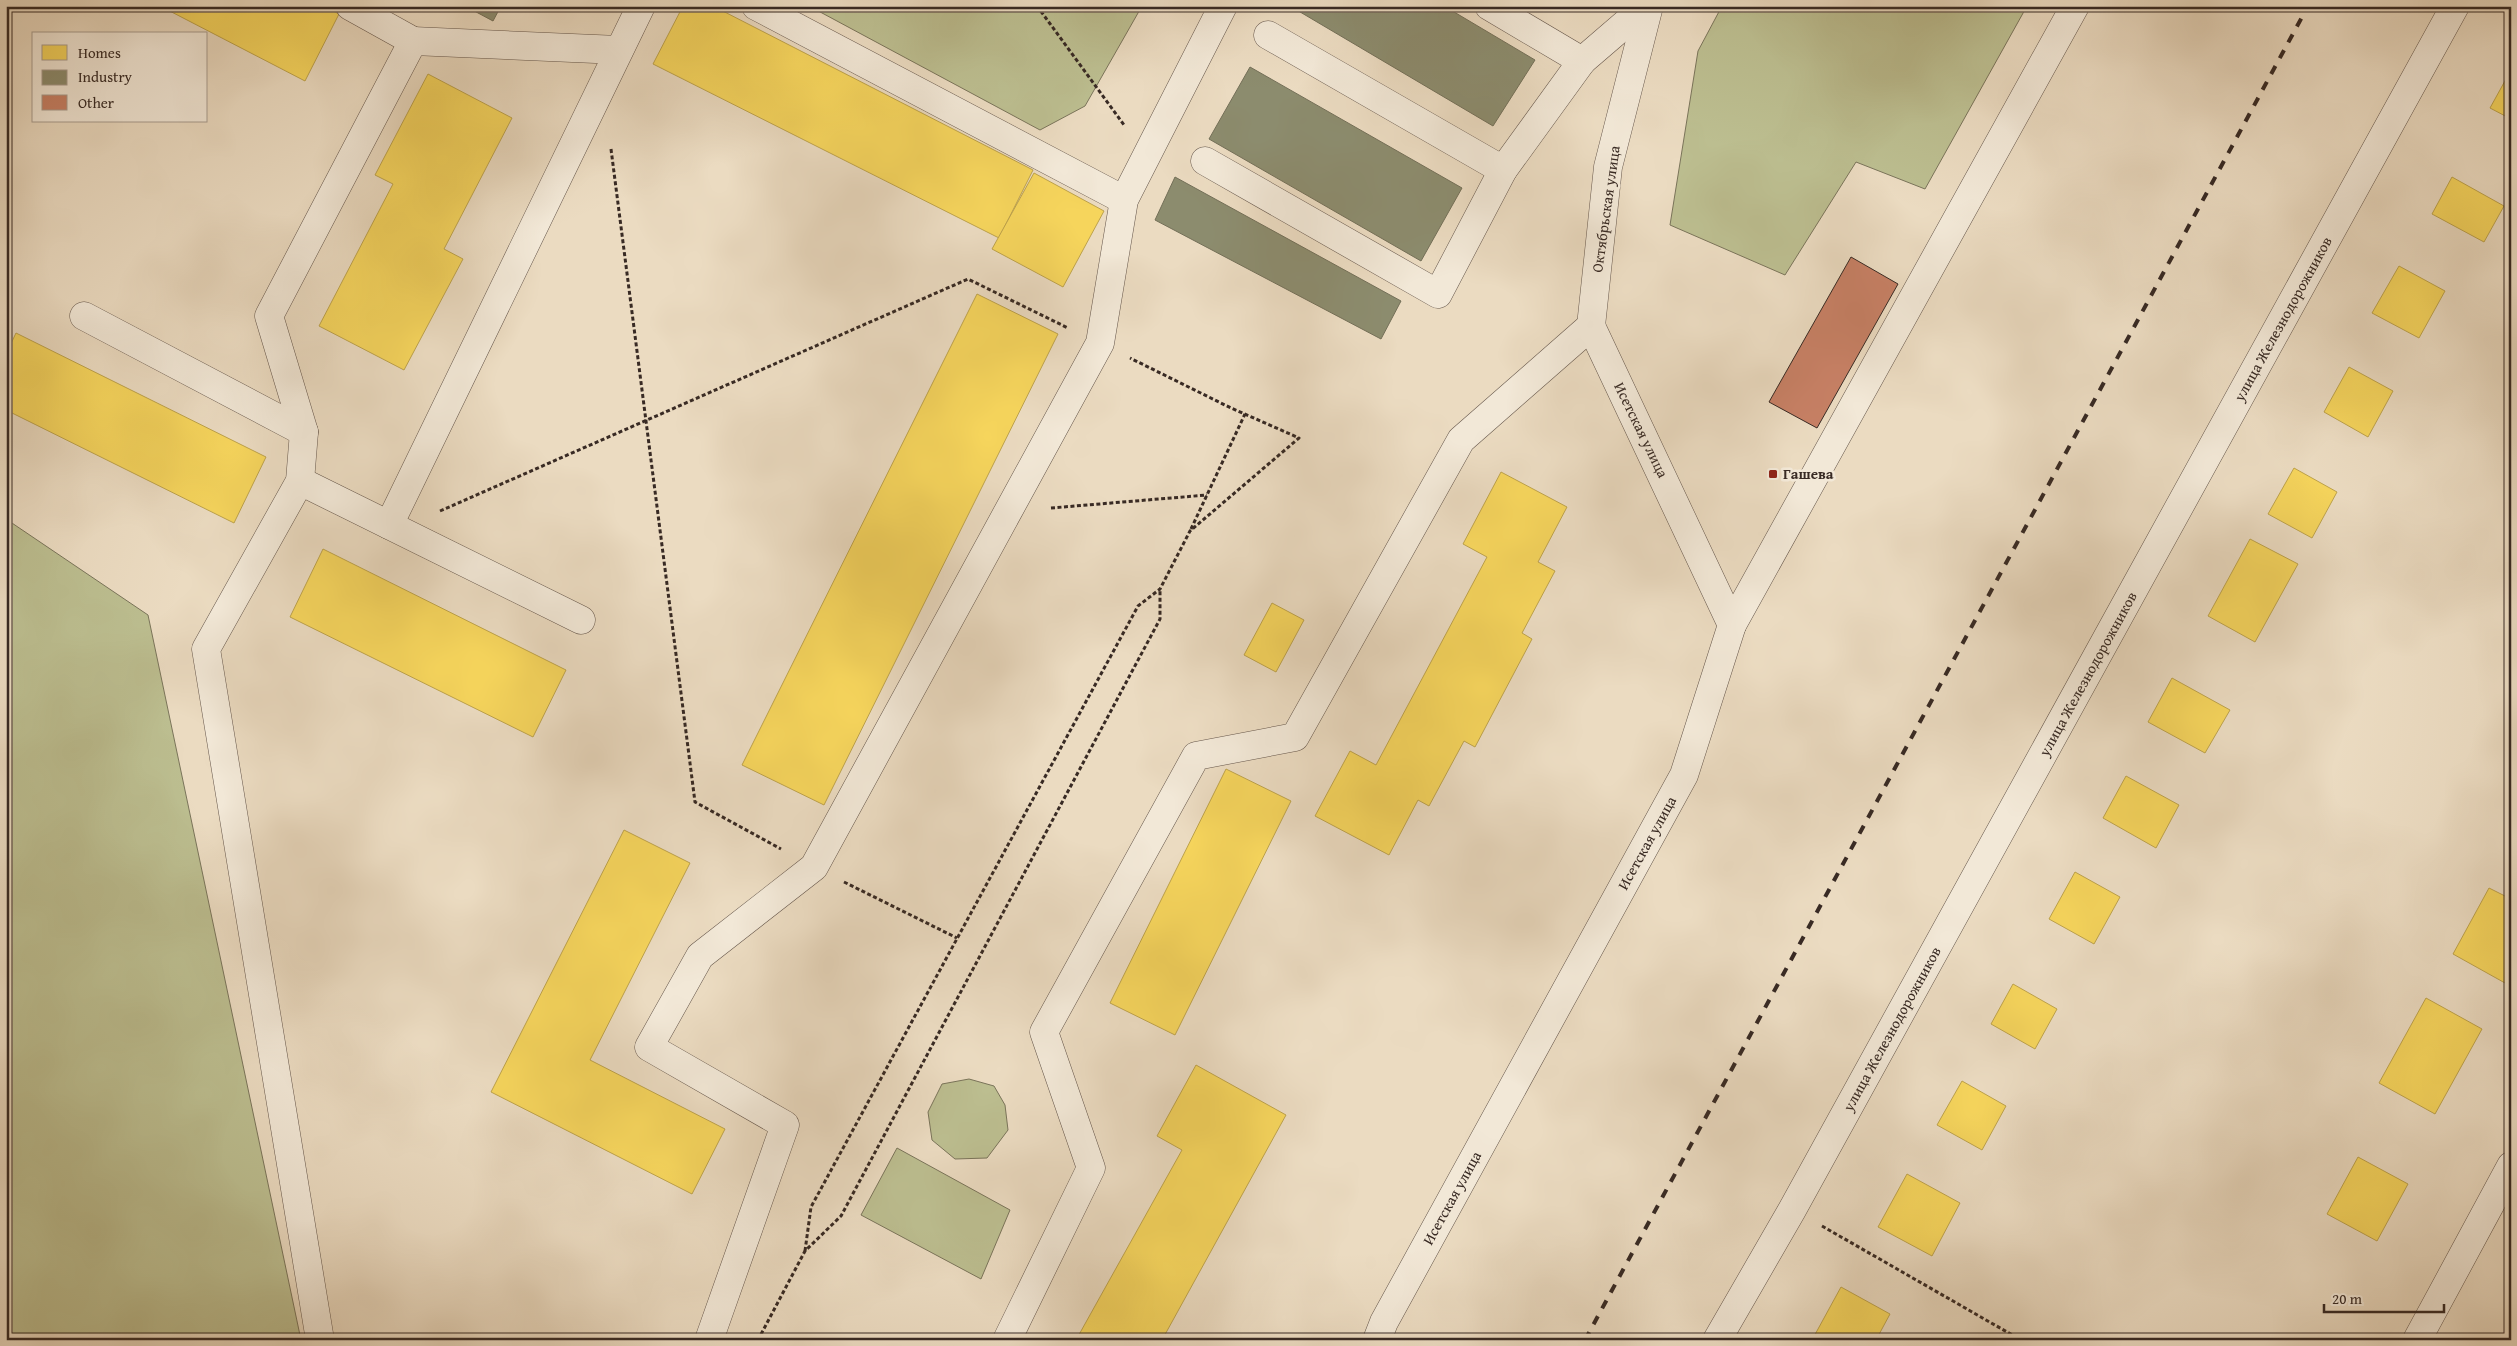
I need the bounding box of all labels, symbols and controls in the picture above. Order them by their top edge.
legend [32,32,208,122]
text: Homes [78,42,121,63]
text: Industry [78,66,133,87]
text: Other [78,92,114,113]
street label: Октябрьская улица [1586,143,1625,274]
street label: улица Железнодорожников [2228,233,2337,406]
street label: Исетская улица [1609,378,1674,482]
place label: Гашева [1783,463,1834,484]
marker: Гашева [1767,468,1779,480]
street label: улица Железнодорожников [2033,588,2142,761]
street label: Исетская улица [1612,791,1681,893]
street label: улица Железнодорожников [1837,943,1946,1116]
street label: Исетская улица [1417,1146,1486,1248]
scale bar [2324,1281,2444,1313]
text: 20 m [2332,1288,2363,1309]

